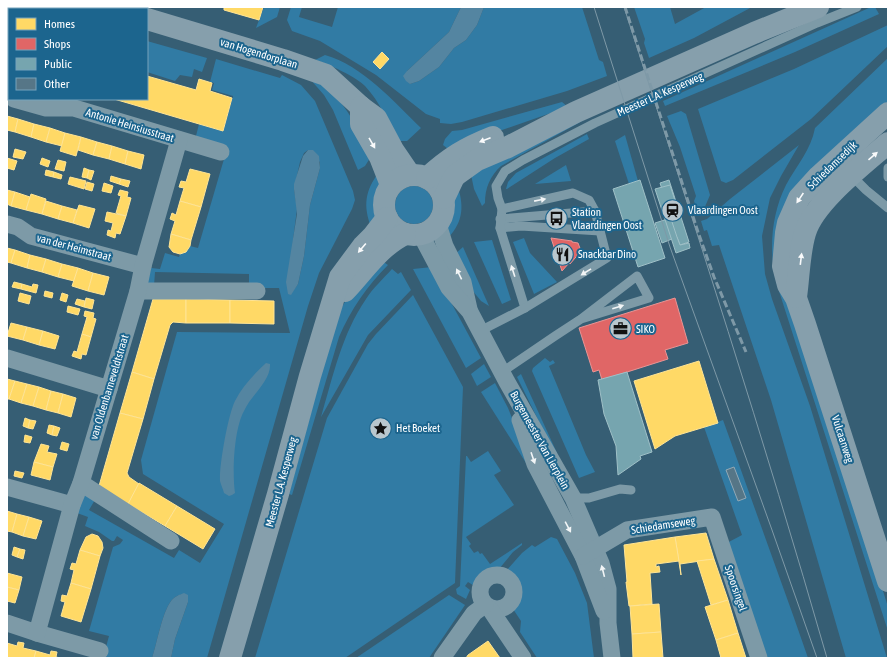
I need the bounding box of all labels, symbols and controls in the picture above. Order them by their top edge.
legend [8,8,148,100]
text: Homes [44,17,75,31]
street label: van Hogendorplaan [219,36,299,70]
text: Shops [44,37,70,51]
text: Public [44,57,72,71]
street label: Meester L.A. Kesperweg [615,70,705,118]
text: Other [44,77,70,91]
street label: Antonie Heinsiusstraat [84,106,176,144]
one-way arrow [368,137,375,149]
one-way arrow [479,138,491,144]
street label: Schiedamsedijk [805,138,859,191]
one-way arrow [868,152,878,161]
one-way arrow [797,192,804,204]
one-way arrow [533,197,546,203]
station icon: Vlaardingen Oost [659,197,685,223]
place label: Vlaardingen Oost [688,204,758,216]
bus stop icon: Station Vlaardingen Oost [544,205,570,231]
place label: Station Vlaardingen Oost [572,206,642,231]
street label: van der Heimstraat [35,231,113,263]
restaurant icon: Snackbar Dino [549,241,575,267]
one-way arrow [357,243,366,253]
place label: Snackbar Dino [578,248,636,260]
one-way arrow [798,253,804,265]
one-way arrow [510,265,516,277]
one-way arrow [580,268,591,275]
one-way arrow [456,269,462,280]
one-way arrow [613,304,625,310]
office icon: SIKO [608,316,634,342]
place label: SIKO [636,323,655,335]
street label: van Oldenbarneveldtstraat [87,333,131,441]
street label: Burgemeester Van Lierplein [508,389,572,491]
street label: Vulcaanweg [830,414,856,464]
place icon: Het Boeket [367,415,393,441]
place label: Het Boeket [396,422,440,434]
street label: Meester L.A. Kesperweg [263,435,299,528]
one-way arrow [530,453,536,465]
street label: Schiedamseweg [630,514,696,536]
one-way arrow [565,522,571,533]
street label: Spoorsingel [723,564,749,613]
one-way arrow [600,565,606,577]

